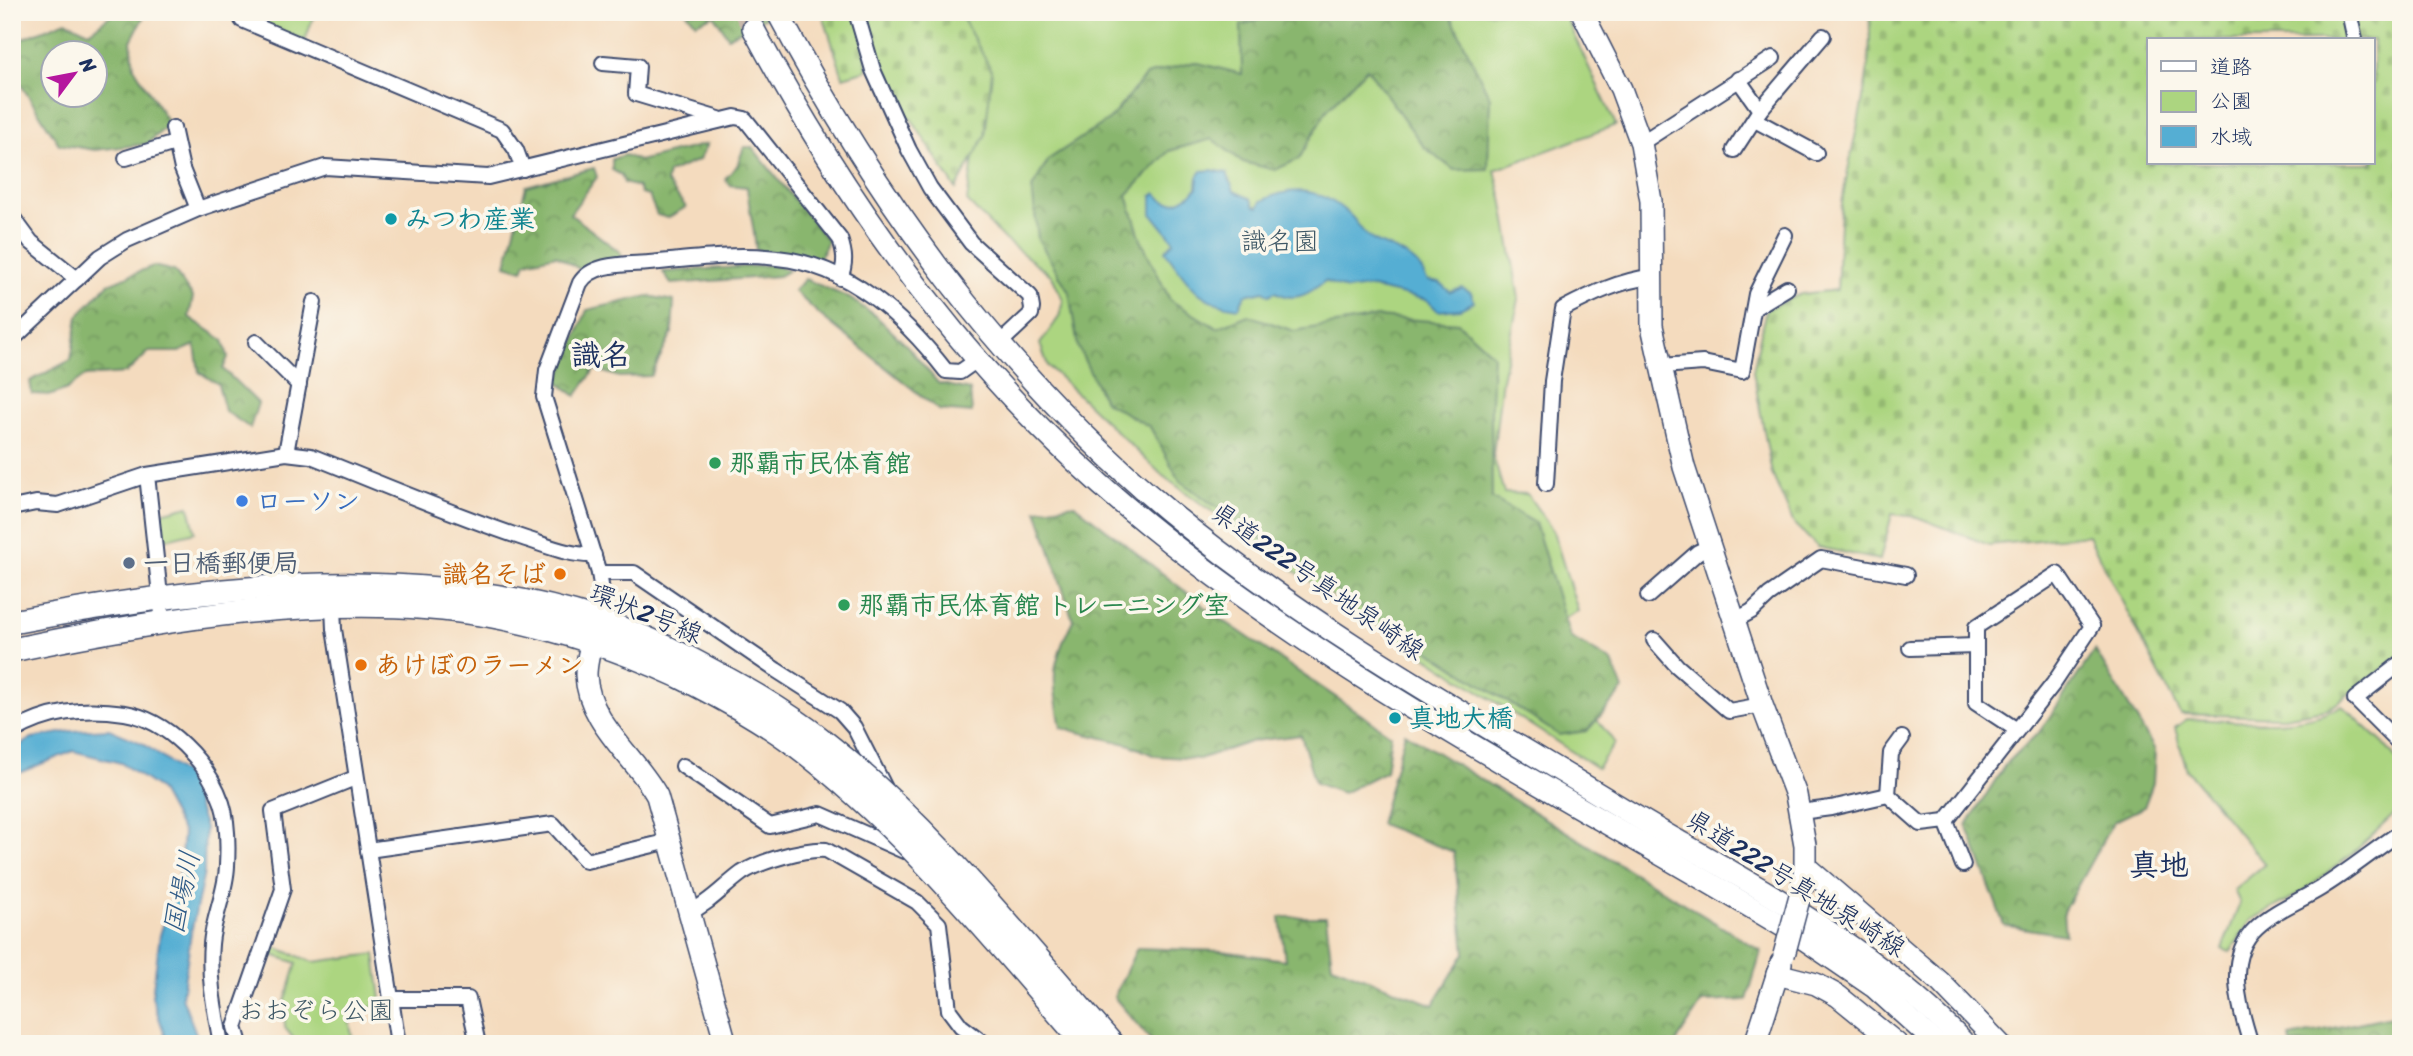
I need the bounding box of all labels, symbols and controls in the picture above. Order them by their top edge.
north arrow [38,38,108,108]
legend [2147,38,2374,164]
text: 道路 [2210,48,2252,86]
text: N [70,50,106,80]
text: 公園 [2210,82,2252,120]
text: 水域 [2210,118,2252,156]
place label: みつわ産業 [405,196,535,242]
marker: みつわ産業 [383,211,399,227]
park label: 識名園 [1241,218,1319,264]
district label: 識名 [571,328,631,382]
place label: 那覇市民体育館 [729,440,911,486]
marker: 那覇市民体育館 [707,455,723,471]
place label: ローソン [256,478,360,524]
street label: 県道222号真地泉崎線 [1201,490,1435,672]
marker: ローソン [234,493,250,509]
place label: 一日橋郵便局 [143,540,299,586]
place label: 識名そば [442,551,546,597]
marker: 一日橋郵便局 [121,555,137,571]
marker: 識名そば [552,566,568,582]
street label: 環状2号線 [582,569,710,657]
place label: 那覇市民体育館 トレーニング室 [858,582,1230,628]
marker: 那覇市民体育館 トレーニング室 [836,597,852,613]
place label: あけぼのラーメン [375,642,584,688]
marker: あけぼのラーメン [353,657,369,673]
place label: 真地大橋 [1409,695,1513,741]
marker: 真地大橋 [1387,710,1403,726]
street label: 県道222号真地泉崎線 [1677,796,1915,970]
district label: 真地 [2129,838,2189,892]
water label: 国場川 [149,846,214,938]
park label: おおぞら公園 [238,987,394,1033]

